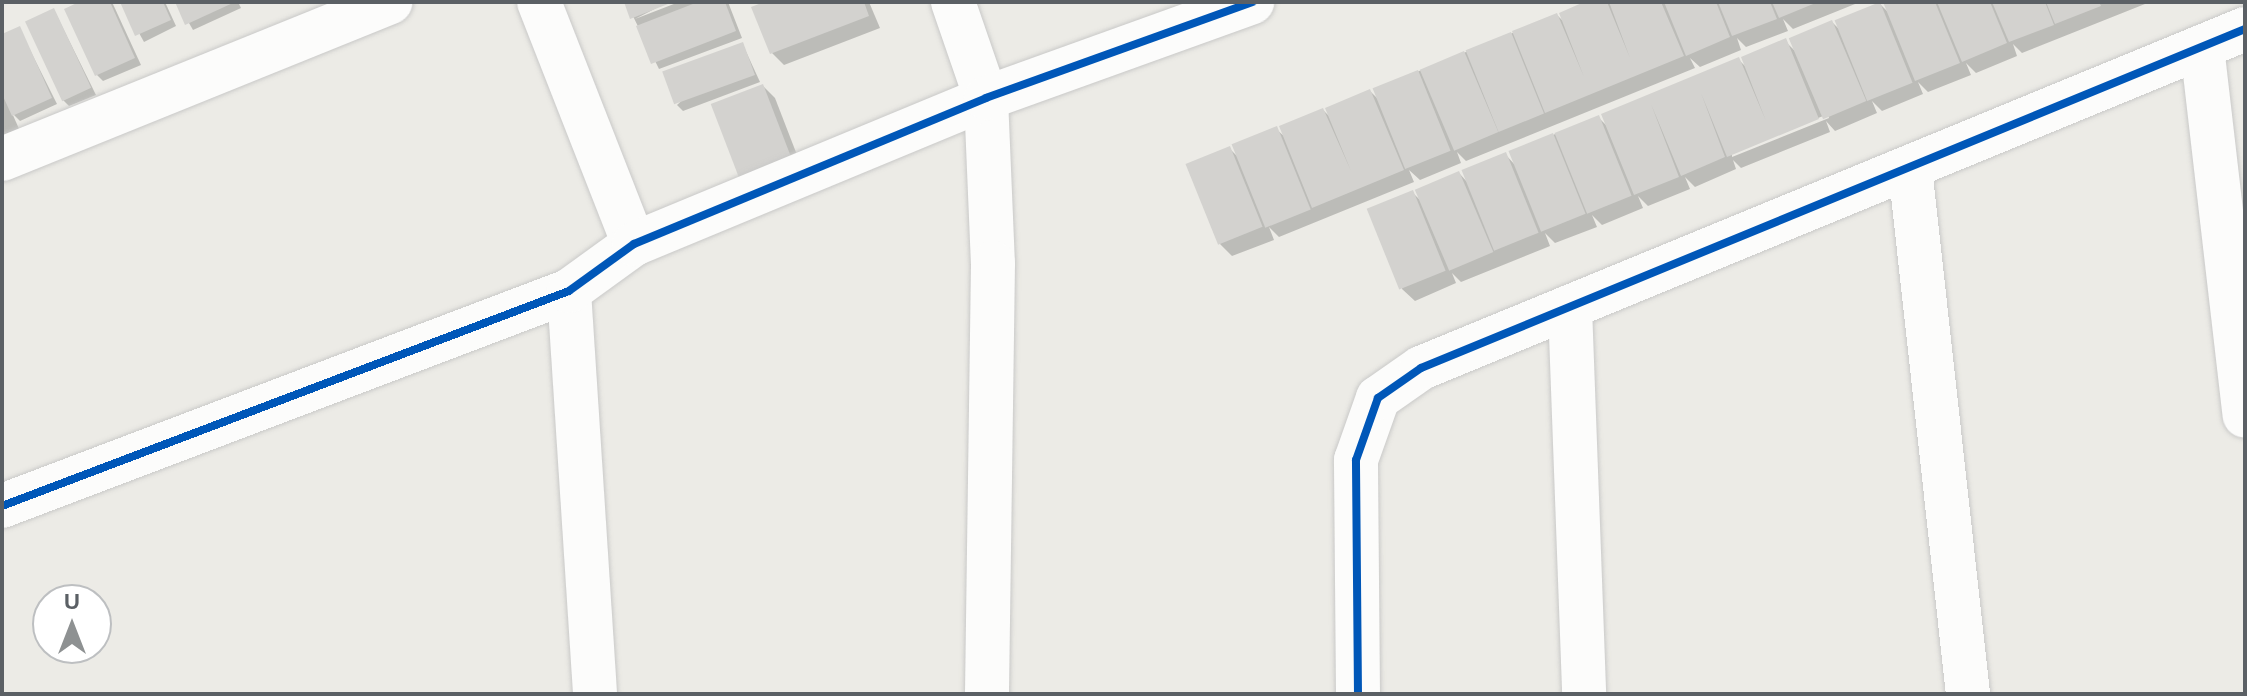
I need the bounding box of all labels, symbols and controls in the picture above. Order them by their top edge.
north arrow [32,584,112,664]
text: U [64,589,80,614]

